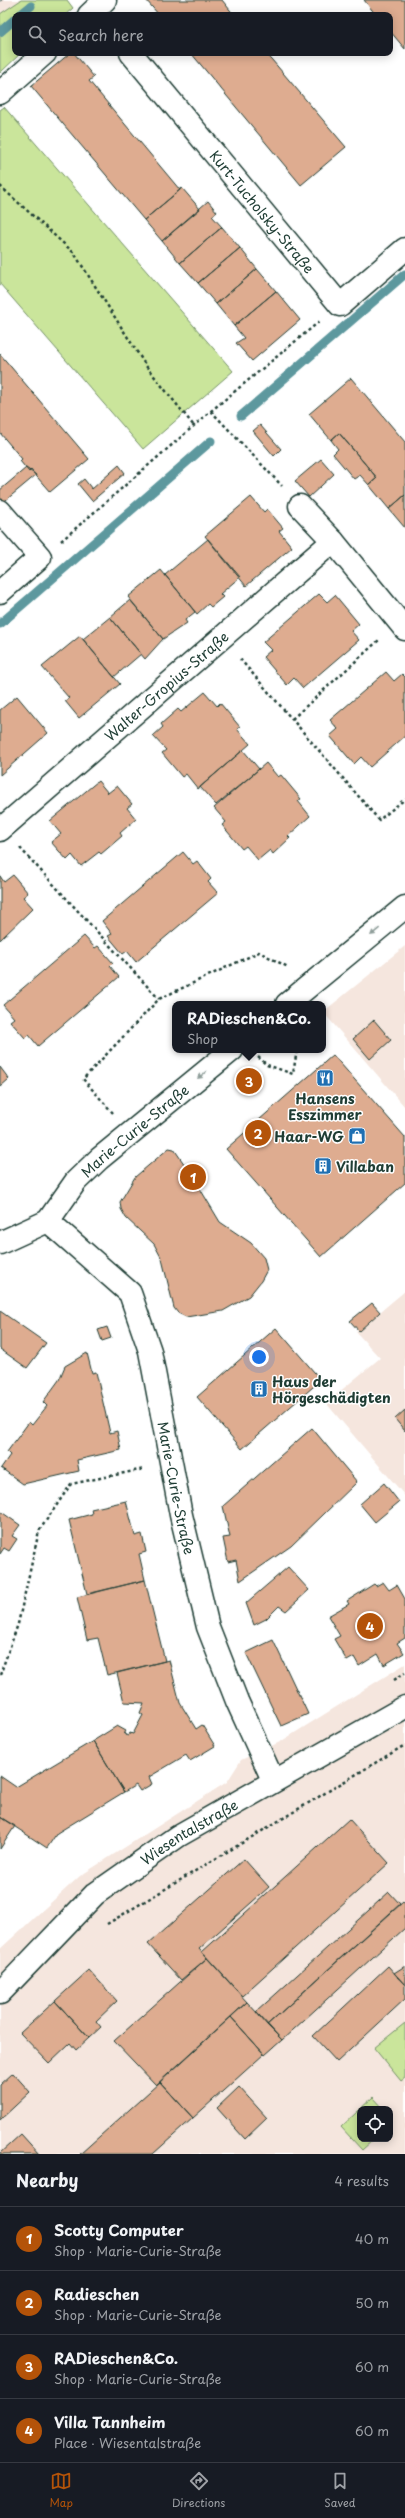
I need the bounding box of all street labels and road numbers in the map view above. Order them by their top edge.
street label: Kurt-Tucholsky-Straße [205,146,320,278]
street label: Walter-Gropius-Straße [100,626,233,746]
street label: Marie-Curie-Straße [76,1079,193,1182]
street label: Marie-Curie-Straße [153,1420,201,1556]
street label: Wiesentalstraße [136,1794,242,1870]

